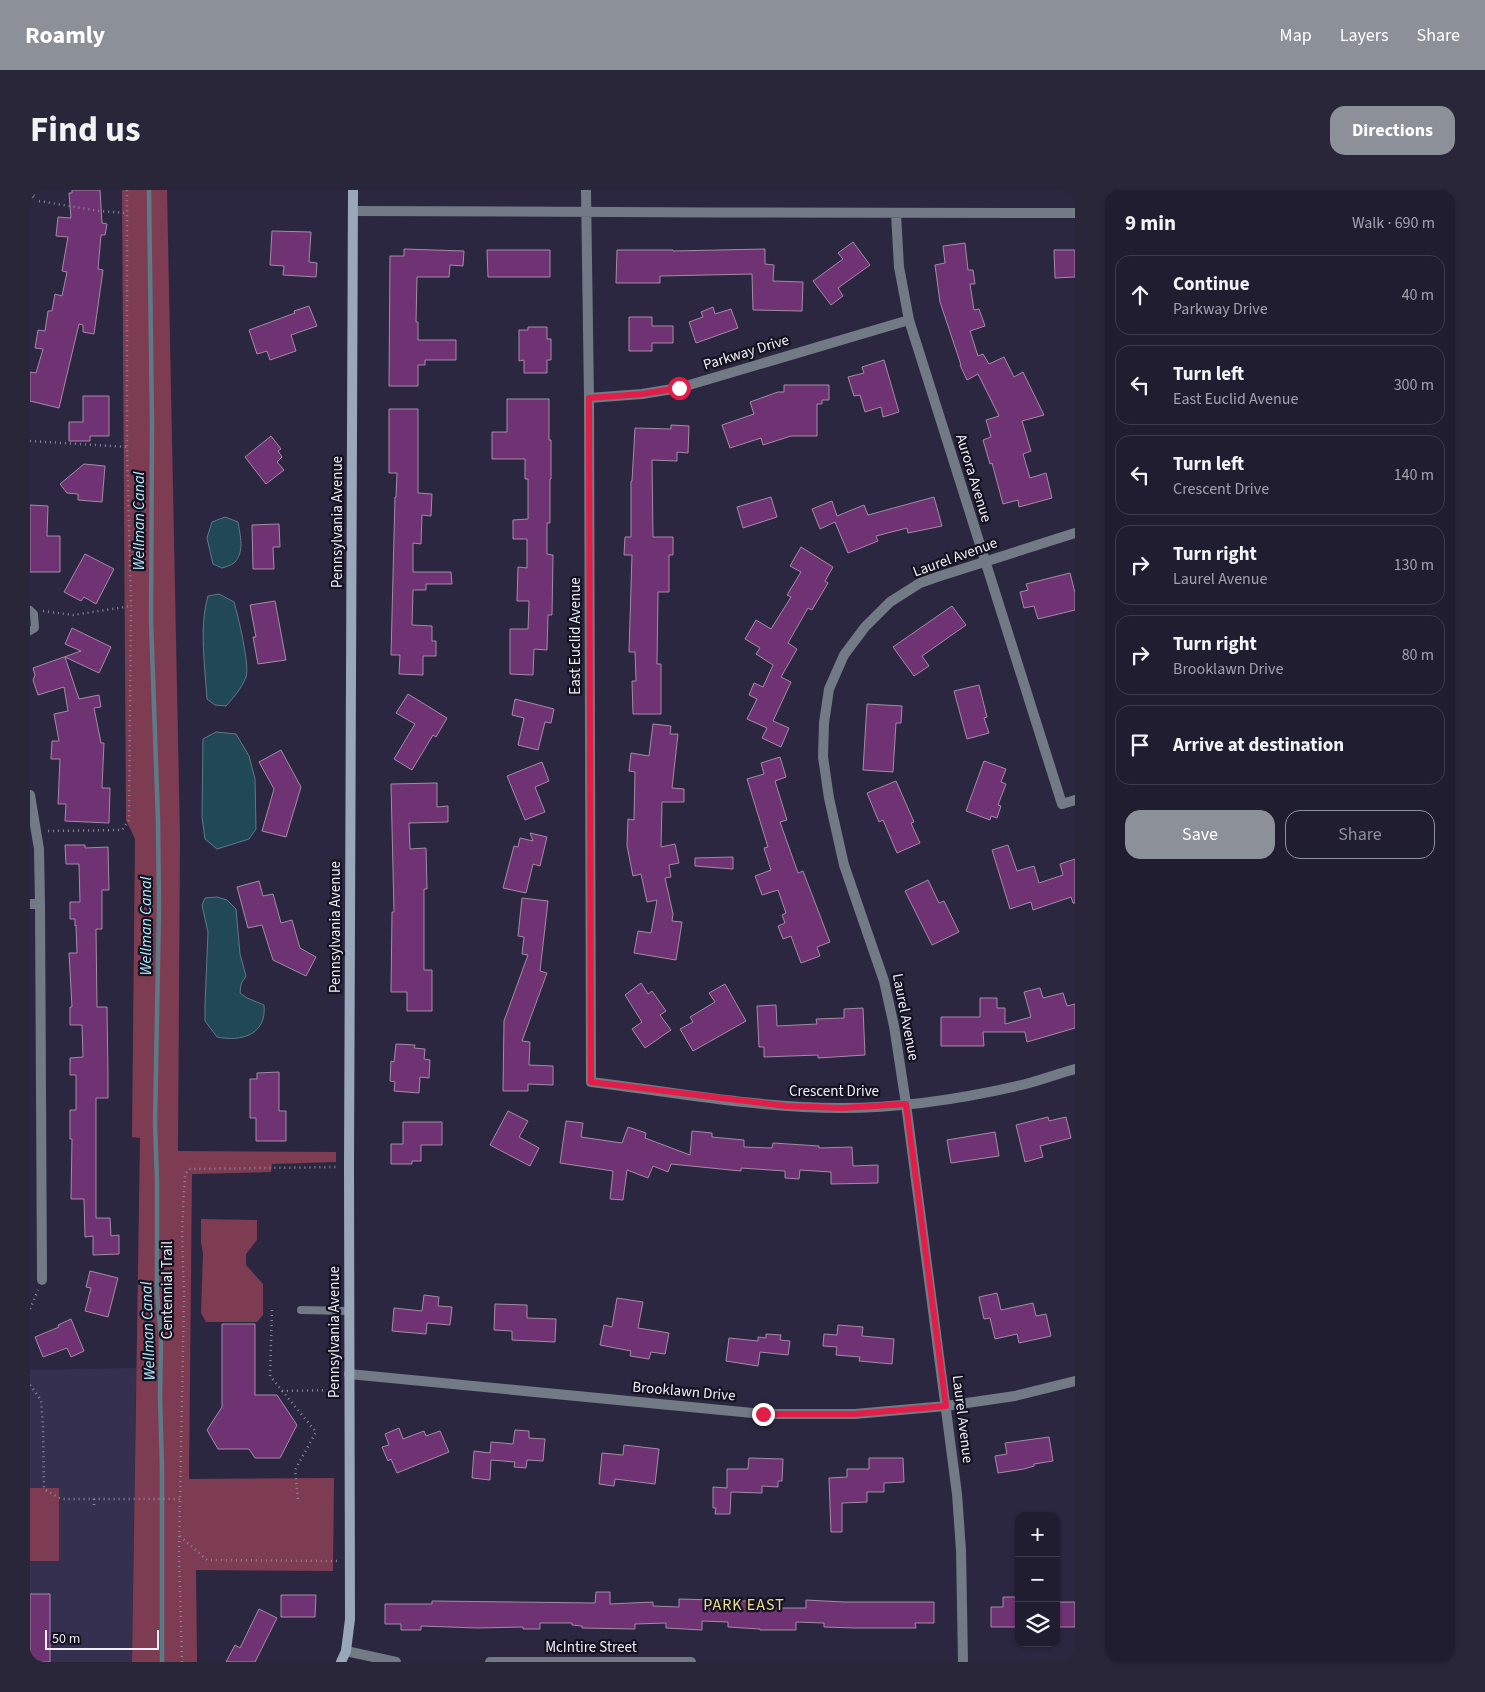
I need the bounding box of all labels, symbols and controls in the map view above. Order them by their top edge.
text: Roamly [25,18,105,53]
text: Map [1280,23,1312,48]
text: Layers [1340,23,1389,48]
text: Share [1417,23,1460,48]
text: Find us [30,105,140,155]
button: Directions [1330,106,1455,155]
text: 9 min [1125,208,1176,238]
text: Walk · 690 m [1352,212,1435,234]
text: Continue [1173,271,1250,298]
icon: ahead [1126,281,1154,309]
text: 40 m [1402,284,1434,306]
text: Parkway Drive [1173,298,1268,320]
street label: Parkway Drive [701,329,792,375]
text: Turn left [1173,361,1244,388]
icon: left [1126,371,1154,399]
text: 300 m [1394,374,1434,396]
route start [668,377,691,400]
text: East Euclid Avenue [1173,388,1298,410]
street label: Aurora Avenue [950,432,997,525]
text: Turn left [1173,451,1244,478]
street label: Pennsylvania Avenue [327,456,348,588]
icon: left [1126,461,1154,489]
text: 140 m [1394,464,1434,486]
water label: Wellman Canal [128,472,150,570]
text: Crescent Drive [1173,478,1269,500]
street label: Laurel Avenue [910,532,1000,582]
text: Turn right [1173,541,1257,568]
icon: right [1126,551,1154,579]
text: 130 m [1394,554,1434,576]
text: Laurel Avenue [1173,568,1267,590]
street label: East Euclid Avenue [565,577,586,695]
text: Turn right [1173,631,1257,658]
icon: right [1126,641,1154,669]
text: 80 m [1402,644,1434,666]
text: Brooklawn Drive [1173,658,1283,680]
icon: arrive [1126,731,1154,759]
text: Arrive at destination [1173,732,1344,759]
button: Save [1125,810,1275,859]
button: Share [1285,810,1435,859]
street label: Pennsylvania Avenue [325,861,346,993]
water label: Wellman Canal [135,877,157,975]
street label: Laurel Avenue [887,972,924,1063]
street label: Crescent Drive [789,1081,879,1102]
street label: Centennial Trail [157,1241,178,1339]
street label: Pennsylvania Avenue [324,1266,345,1398]
water label: Wellman Canal [135,1281,161,1381]
street label: Laurel Avenue [947,1374,978,1464]
street label: Brooklawn Drive [632,1377,736,1406]
route end [752,1403,775,1426]
map controls [1015,1512,1060,1647]
button: + [1015,1512,1060,1557]
button: − [1015,1557,1060,1602]
district label: PARK EAST [703,1594,785,1616]
button: layers [1015,1602,1060,1647]
scale bar [45,1627,159,1650]
text: 50 m [52,1629,80,1649]
street label: McIntire Street [545,1637,637,1658]

